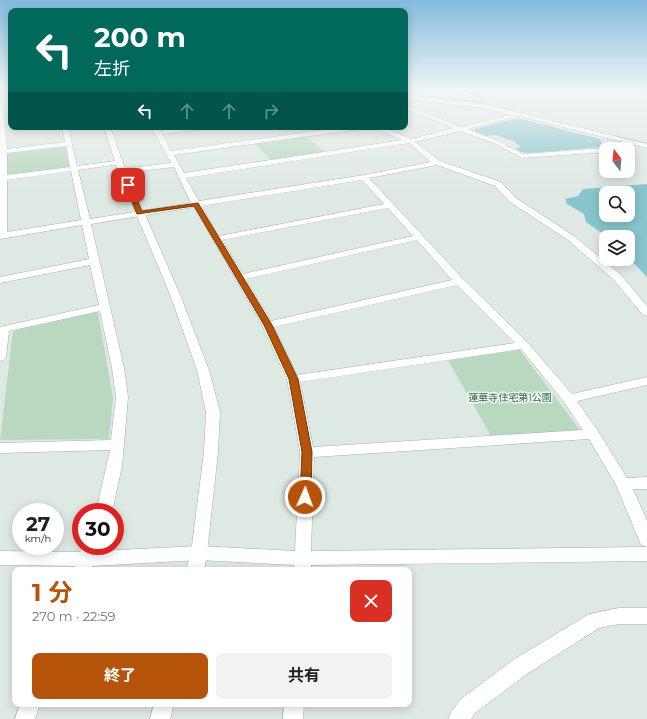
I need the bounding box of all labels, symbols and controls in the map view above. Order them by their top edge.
text: 200 m [94,20,186,54]
icon: left [28,24,80,76]
text: 左折 [94,58,130,80]
icon: left [134,100,156,122]
icon: ahead [176,100,198,122]
icon: ahead [218,100,240,122]
icon: right [260,100,282,122]
north arrow [599,142,635,178]
map controls [599,142,635,266]
pin [111,168,145,202]
icon: arrive [117,174,139,196]
button: search [599,186,635,222]
button: layers [599,230,635,266]
park label: 蓮華寺住宅第1公園 [468,391,552,404]
position arrow [284,476,326,518]
speed limit sign: 30 [72,503,124,555]
text: 27 [26,512,50,536]
text: km/h [25,532,51,545]
text: 1 分 [32,578,72,607]
button: close [350,580,392,622]
text: 270 m · 22:59 [32,608,115,624]
button: 終了 [32,653,208,699]
button: 共有 [216,653,392,699]

